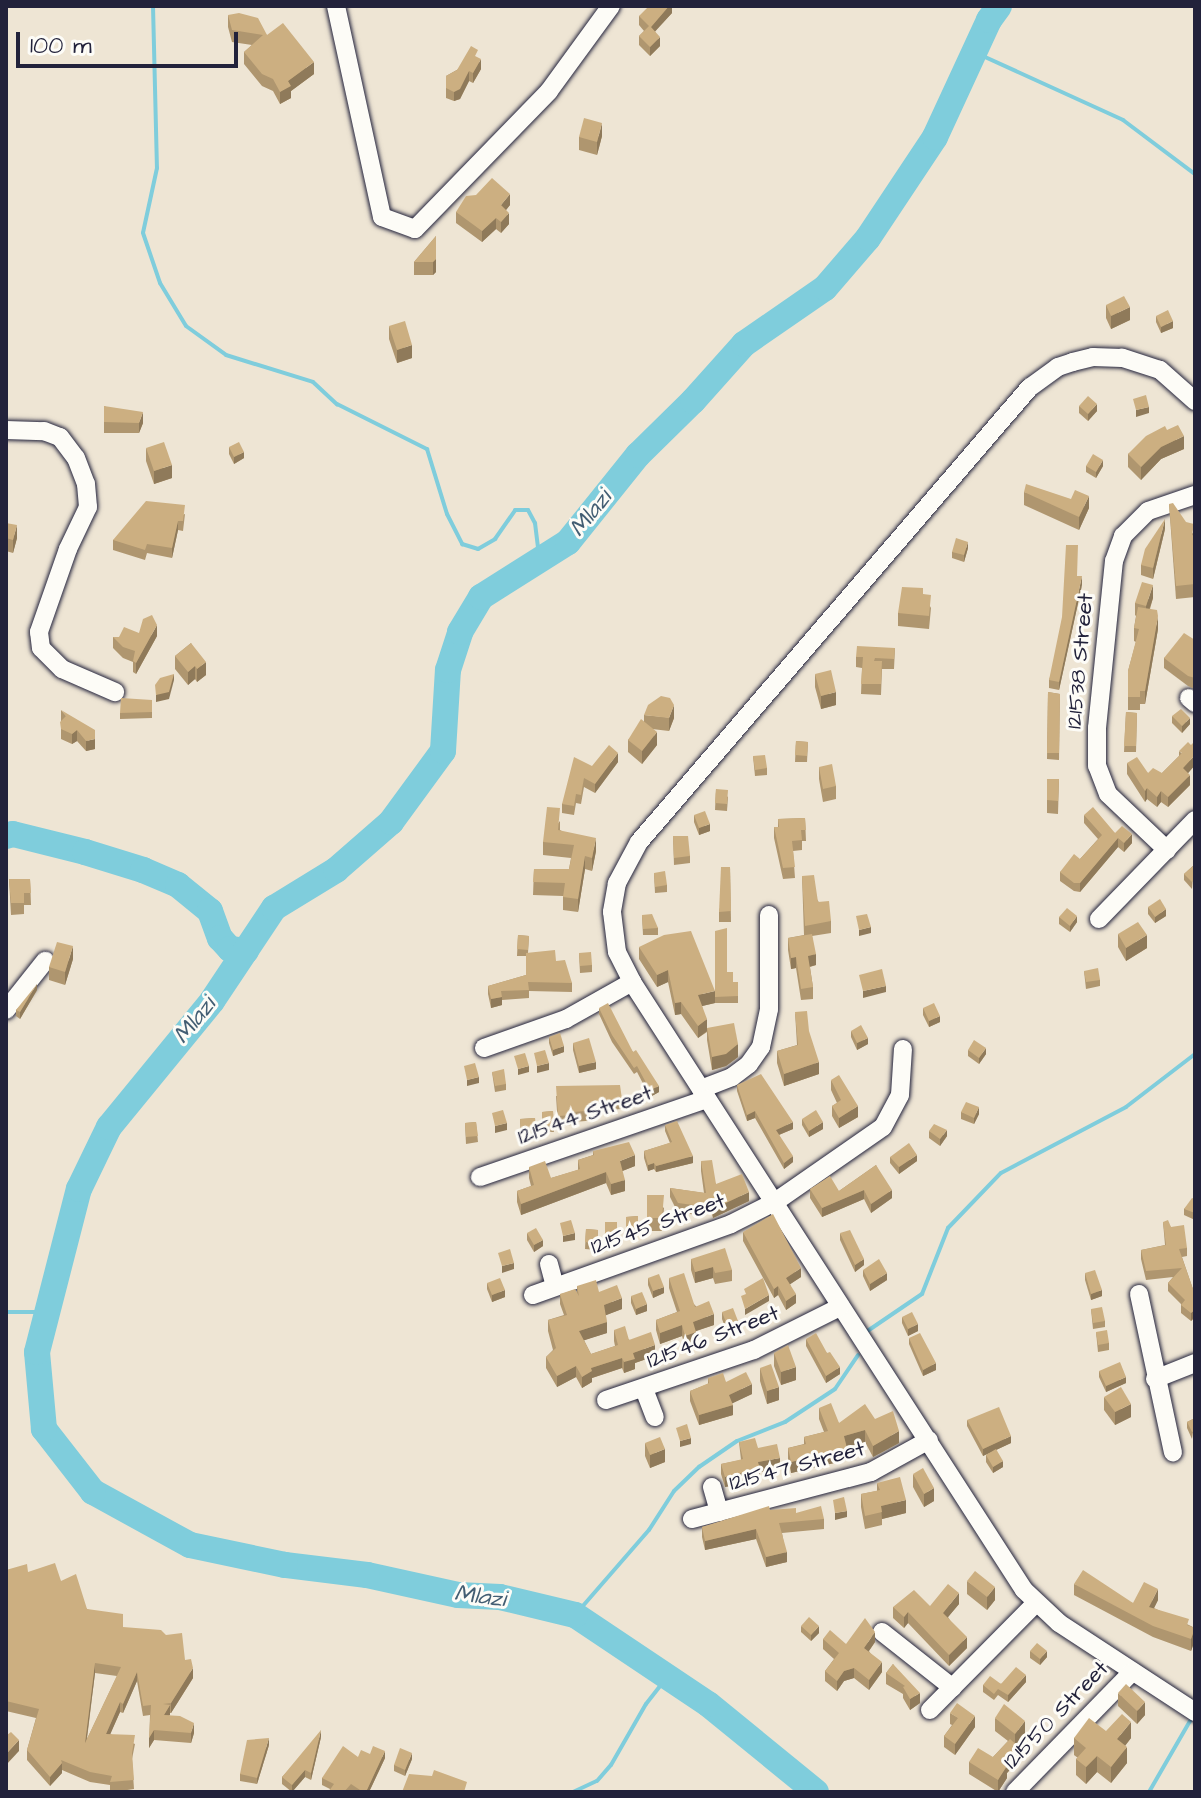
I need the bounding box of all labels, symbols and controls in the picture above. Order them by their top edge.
scale bar [20,16,242,66]
text: 100 m [30,29,92,63]
water label: Mlazi [564,485,618,543]
street label: 121538 Street [1061,592,1099,730]
water label: Mlazi [168,992,222,1050]
street label: 121544 Street [514,1080,656,1150]
street label: 121545 Street [587,1187,729,1261]
street label: 121546 Street [643,1300,783,1374]
street label: 121547 Street [726,1435,868,1497]
water label: Mlazi [453,1580,507,1614]
street label: 121550 Street [998,1656,1114,1774]

